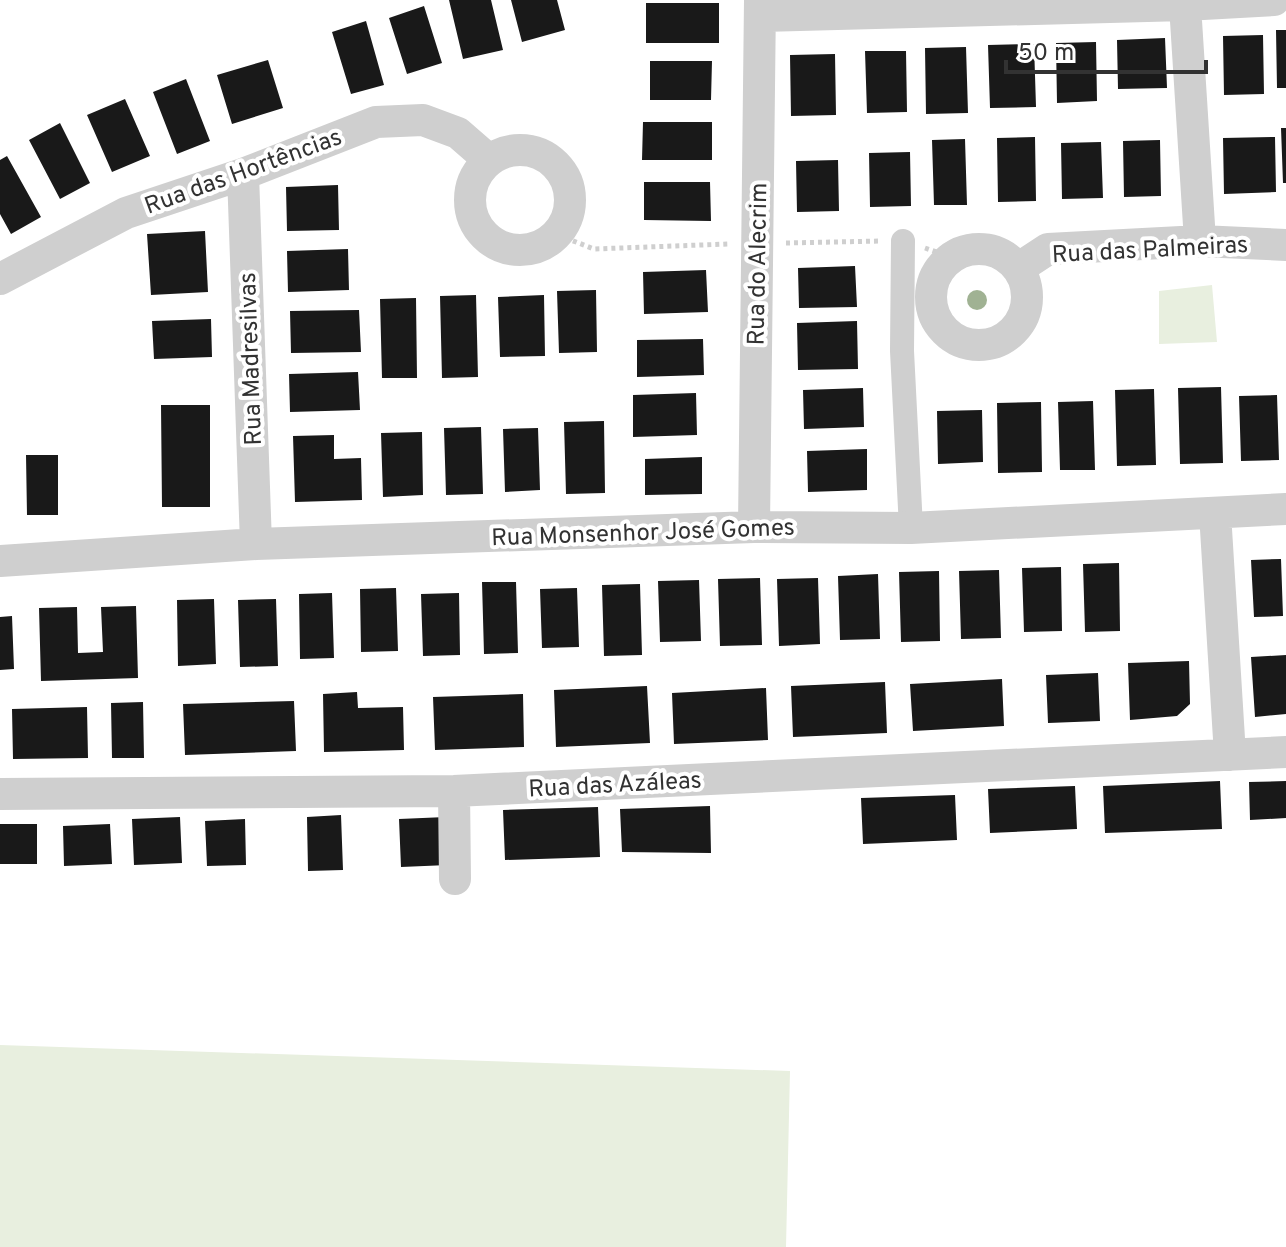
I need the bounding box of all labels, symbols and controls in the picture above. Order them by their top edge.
scale bar [1006,24,1206,74]
text: 50 m [1018,39,1074,69]
street label: Rua das Hortências [141,123,347,223]
street label: Rua do Alecrim [743,182,775,346]
street label: Rua das Palmeiras [1051,231,1249,271]
street label: Rua Madresilvas [234,272,270,446]
street label: Rua Monsenhor José Gomes [491,514,795,554]
street label: Rua das Azáleas [528,766,703,806]

